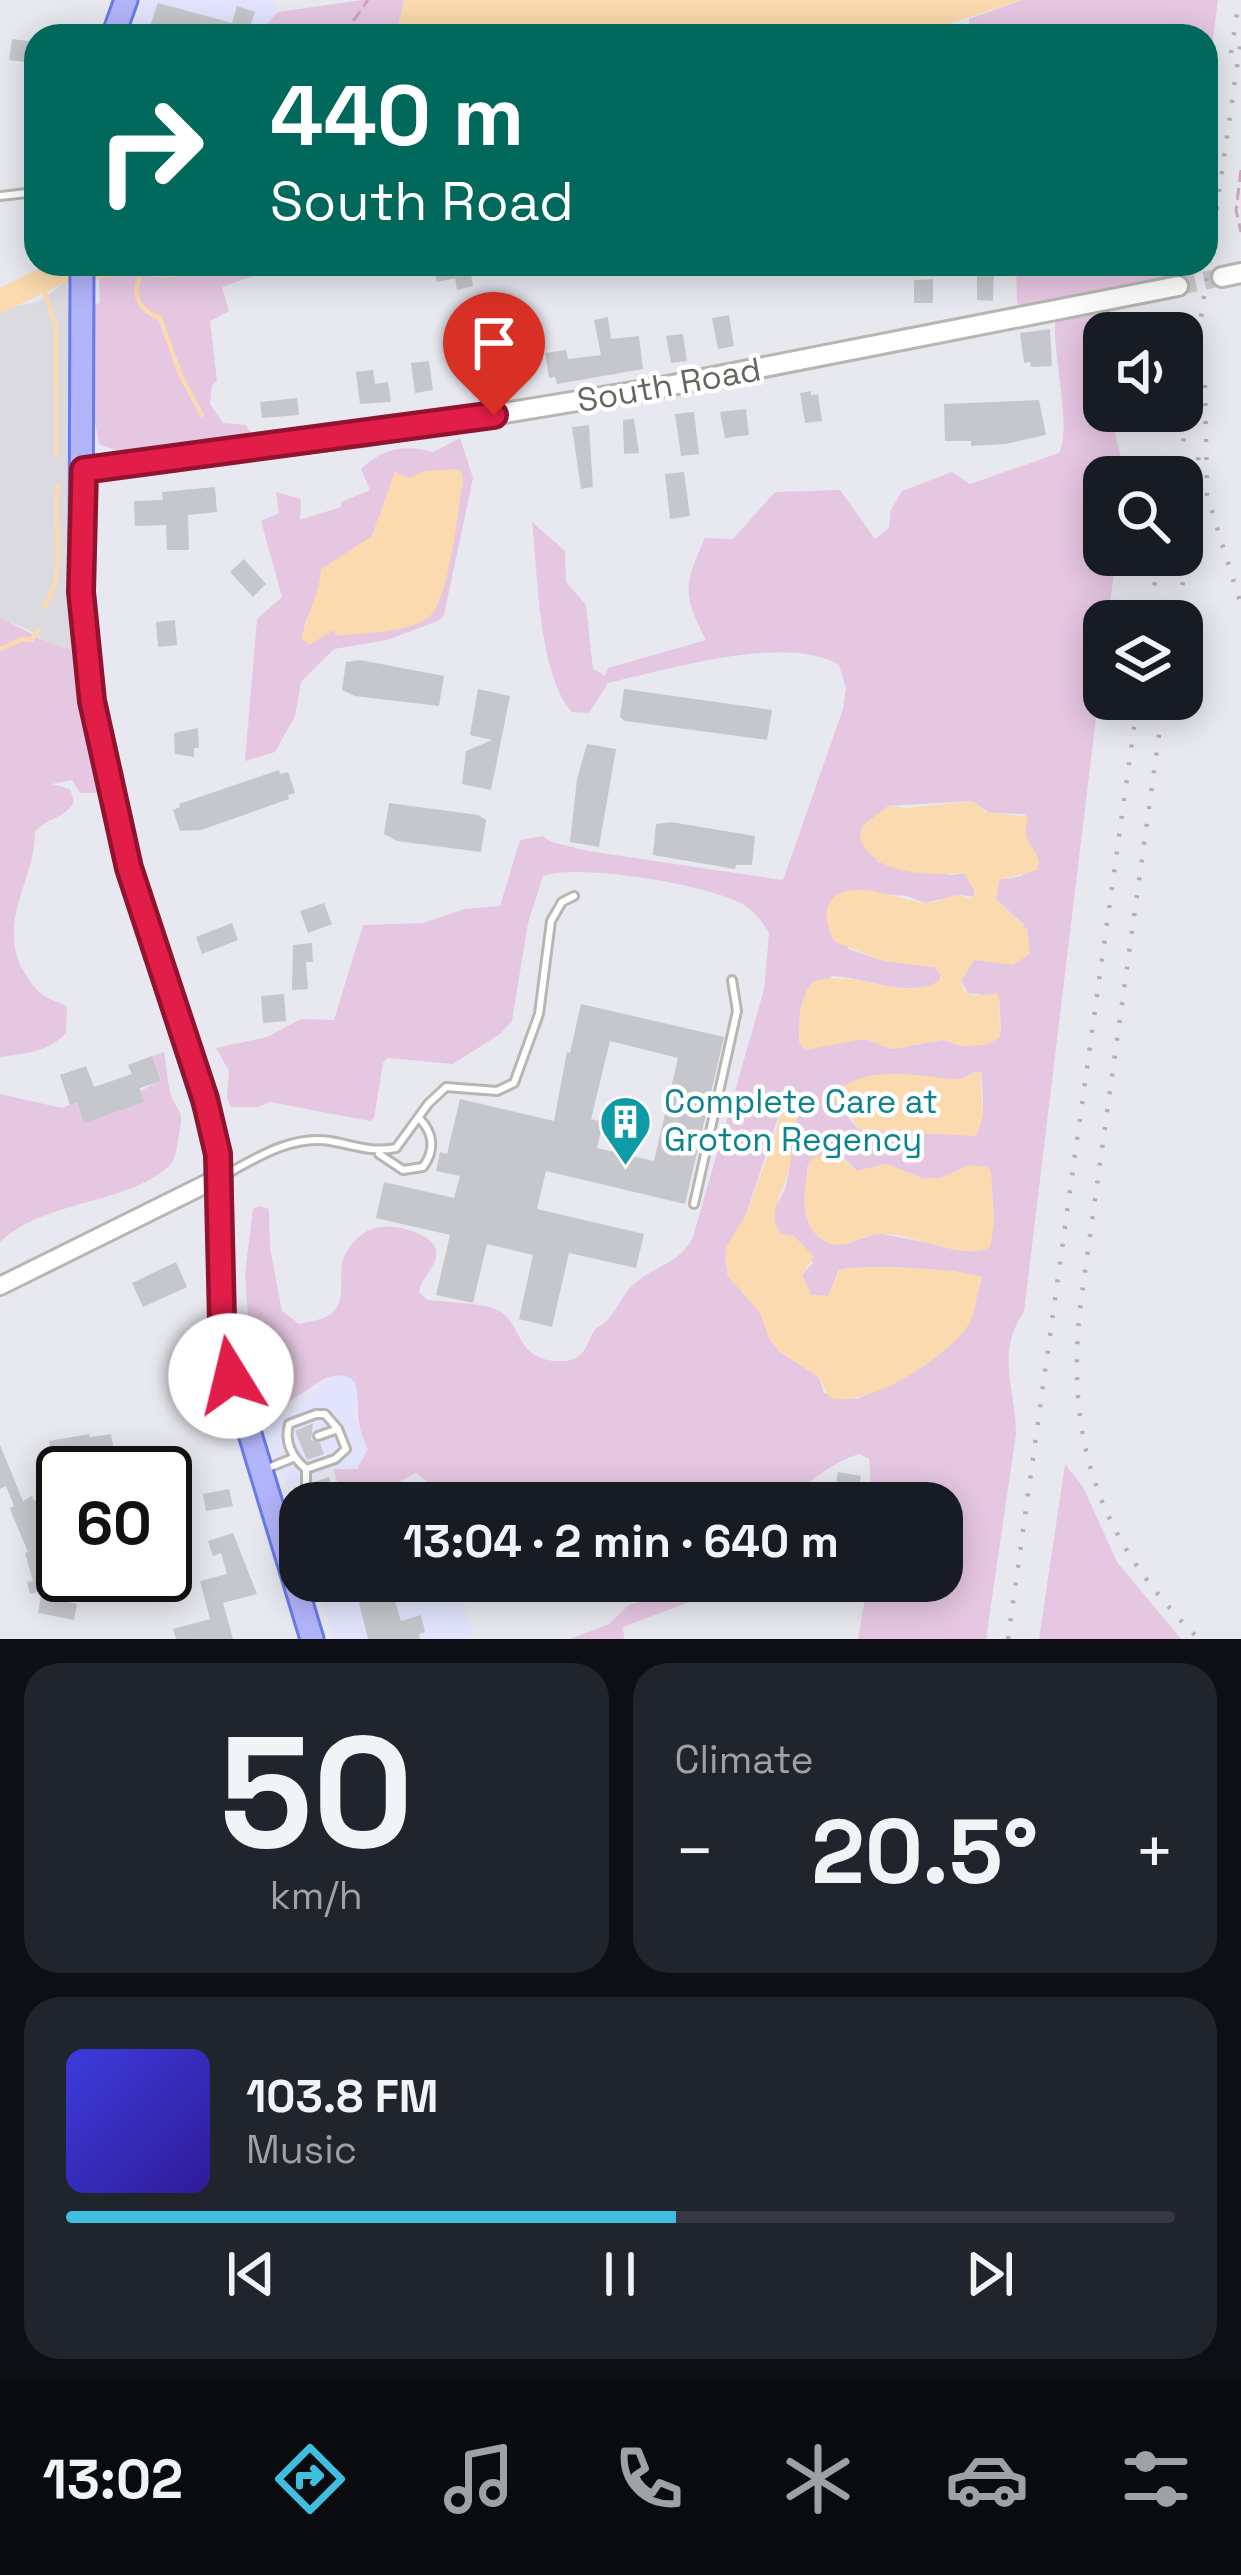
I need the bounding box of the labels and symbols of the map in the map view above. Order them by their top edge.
pin [443,292,545,415]
street label: South Road [574,348,764,422]
place label: Complete Care at Groton Regency [664,1081,938,1161]
building icon: Complete Care at Groton Regency [597,1093,653,1167]
position arrow [168,1313,294,1439]
speed limit sign: 60 [36,1446,192,1602]

